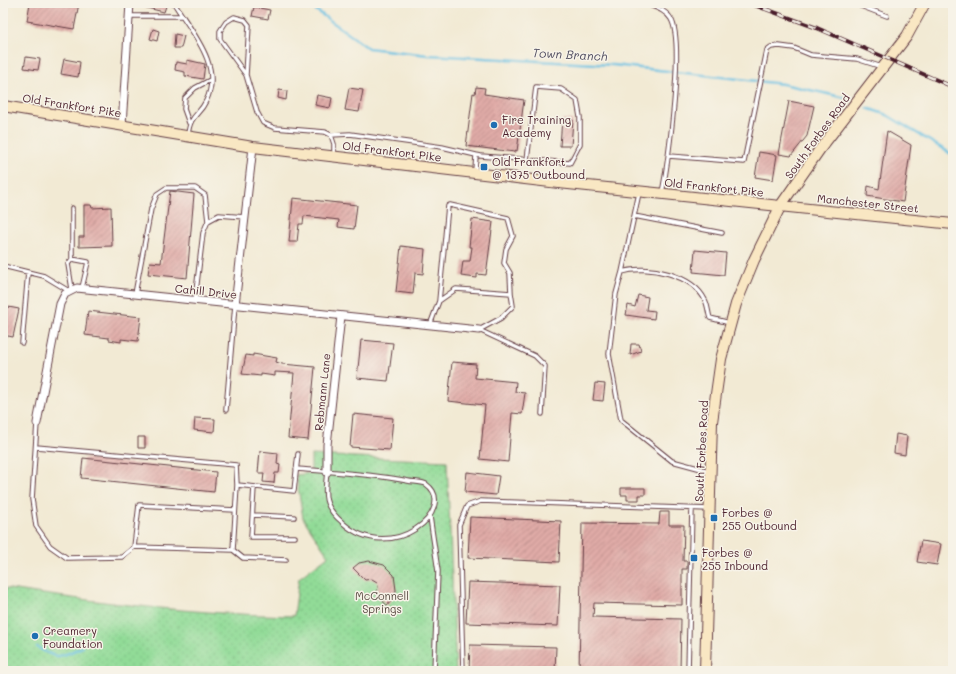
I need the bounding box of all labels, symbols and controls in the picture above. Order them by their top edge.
water label: Town Branch [532,44,608,64]
street label: Old Frankfort Pike [22,90,123,120]
street label: South Forbes Road [781,90,853,181]
place label: Fire Training Academy [502,112,571,140]
marker: Fire Training Academy [489,120,499,130]
street label: Old Frankfort Pike [342,137,443,165]
place label: Old Frankfort @ 1375 Outbound [492,154,585,182]
marker: Old Frankfort @ 1375 Outbound [479,162,489,172]
street label: Old Frankfort Pike [664,174,765,200]
street label: Manchester Street [816,190,920,216]
street label: Cahill Drive [174,280,238,302]
street label: Rebmann Lane [310,352,334,431]
street label: South Forbes Road [691,400,711,502]
place label: Forbes @ 255 Outbound [722,505,797,533]
marker: Forbes @ 255 Outbound [709,513,719,523]
place label: Forbes @ 255 Inbound [702,545,768,573]
marker: Forbes @ 255 Inbound [689,553,699,563]
park label: McConnell Springs [355,588,409,616]
place label: Creamery Foundation [43,623,102,651]
marker: Creamery Foundation [30,631,40,641]

